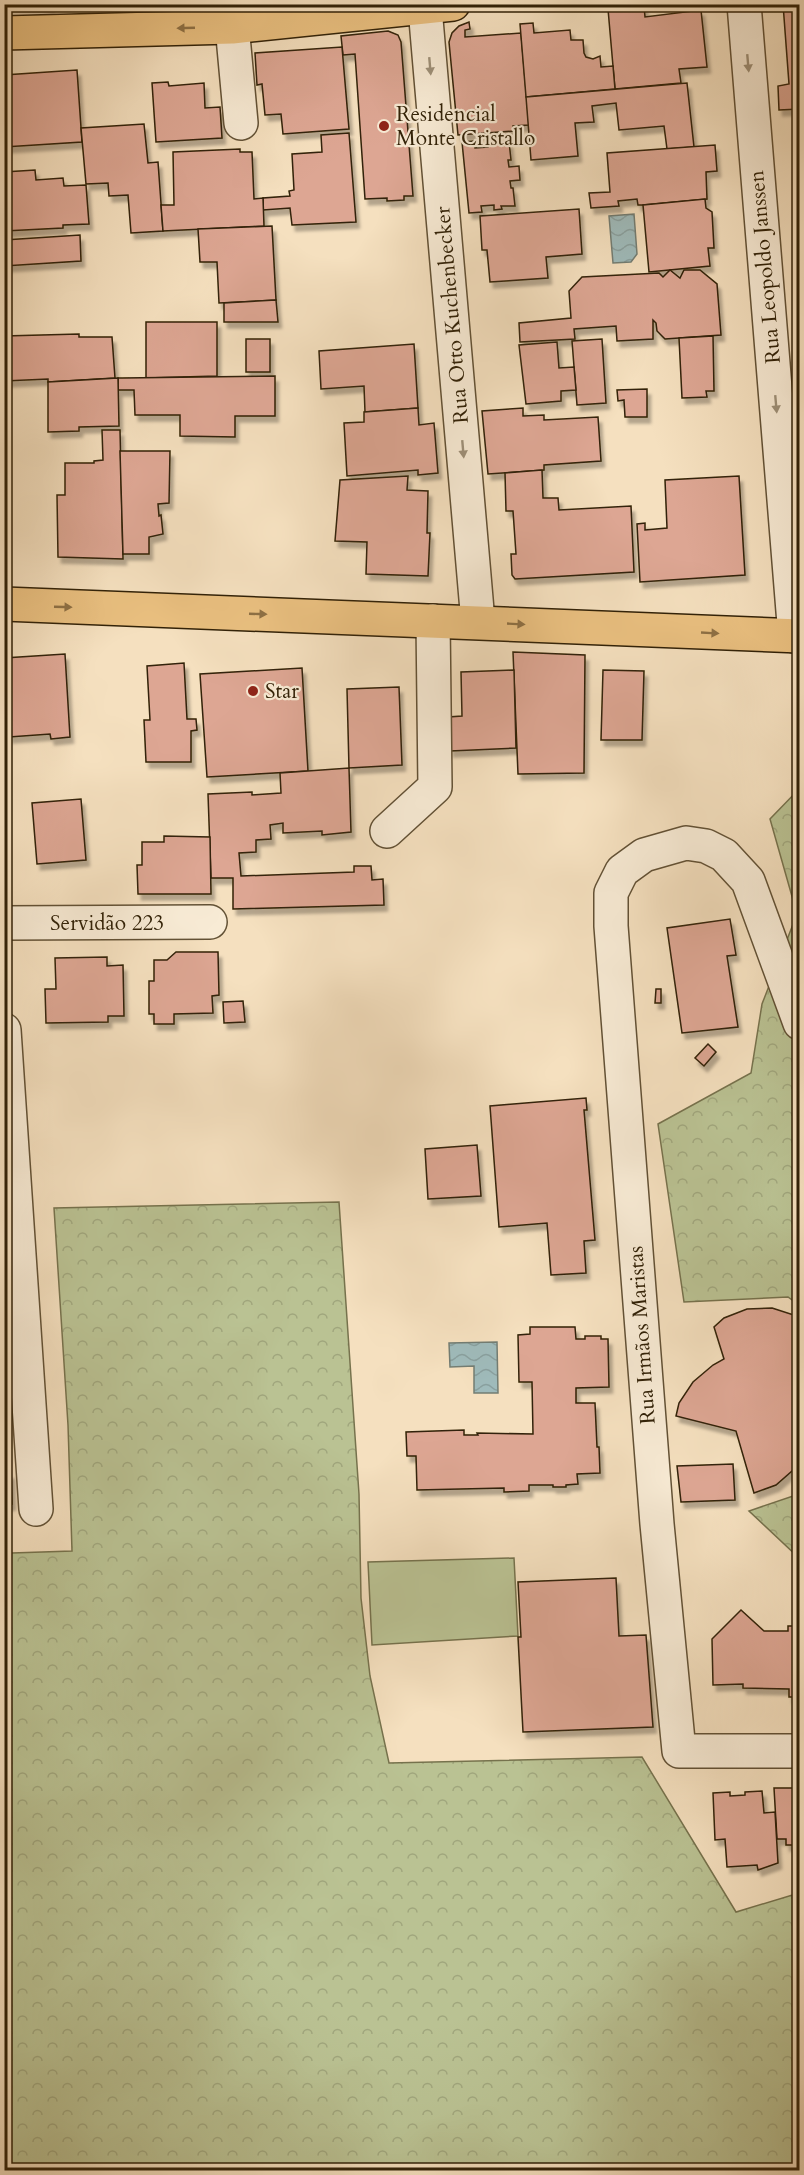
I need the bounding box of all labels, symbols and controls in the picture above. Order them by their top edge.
one-way arrow [176,24,195,33]
one-way arrow [743,53,753,72]
one-way arrow [425,56,435,75]
place label: Residencial Monte Cristallo [396,100,535,153]
marker: Residencial Monte Cristallo [377,119,391,133]
street label: Rua Leopoldo Janssen [742,169,788,365]
street label: Rua Otto Kuchenbecker [428,205,476,425]
one-way arrow [771,394,781,413]
one-way arrow [458,439,468,458]
one-way arrow [53,602,72,611]
one-way arrow [248,609,267,619]
one-way arrow [506,619,525,628]
one-way arrow [701,628,720,637]
place label: Star [265,677,299,706]
marker: Star [246,684,260,698]
street label: Servidão 223 [50,909,164,938]
street label: Rua Irmãos Maristas [621,1245,663,1425]

